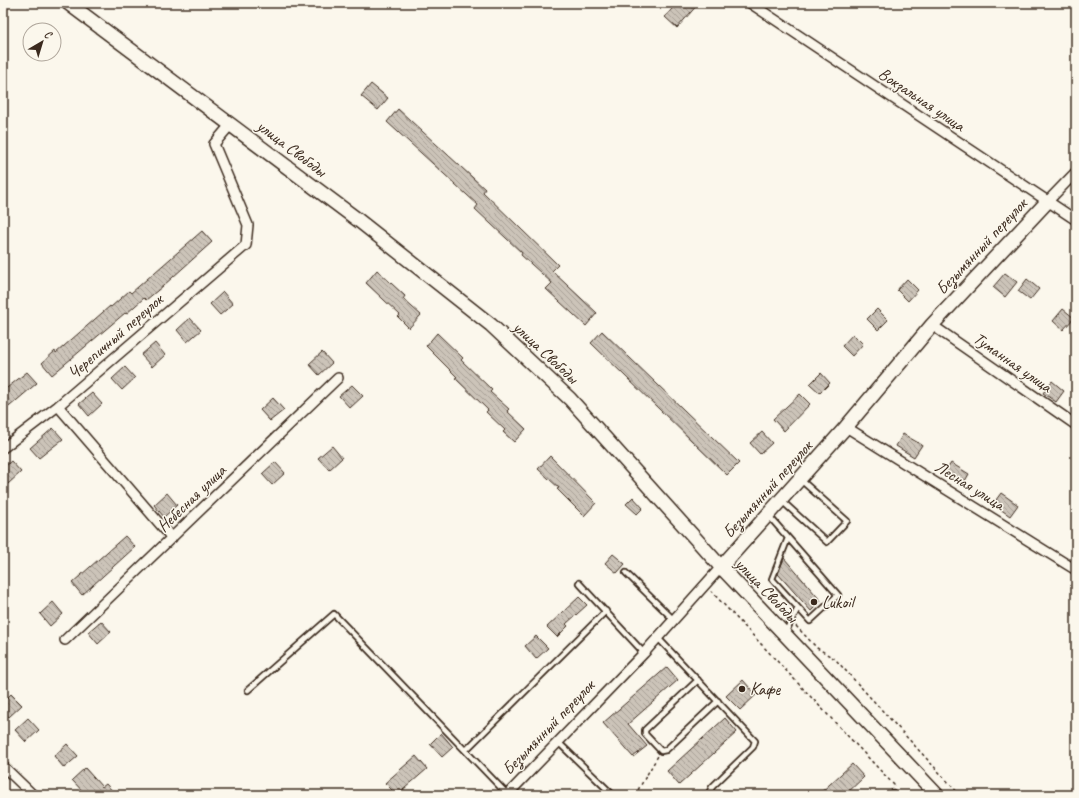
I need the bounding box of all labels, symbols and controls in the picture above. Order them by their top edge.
north arrow [22,22,62,62]
text: С [42,27,56,42]
street label: Вокзальная улица [874,63,970,138]
street label: улица Свободы [252,115,332,183]
street label: Безымянный переулок [931,193,1033,300]
street label: Черепичный переулок [63,288,169,383]
street label: улица Свободы [508,316,584,389]
street label: Туманная улица [969,328,1057,398]
street label: Безымянный переулок [718,435,819,543]
street label: Лесная улица [931,456,1010,516]
street label: Небесная улица [152,459,231,536]
street label: улица Свободы [730,553,804,629]
place label: Lukoil [822,592,856,613]
marker: Lukoil [809,597,819,607]
street label: Безымянный переулок [498,674,601,780]
place label: Кафе [750,679,781,700]
marker: Кафе [737,684,747,694]

